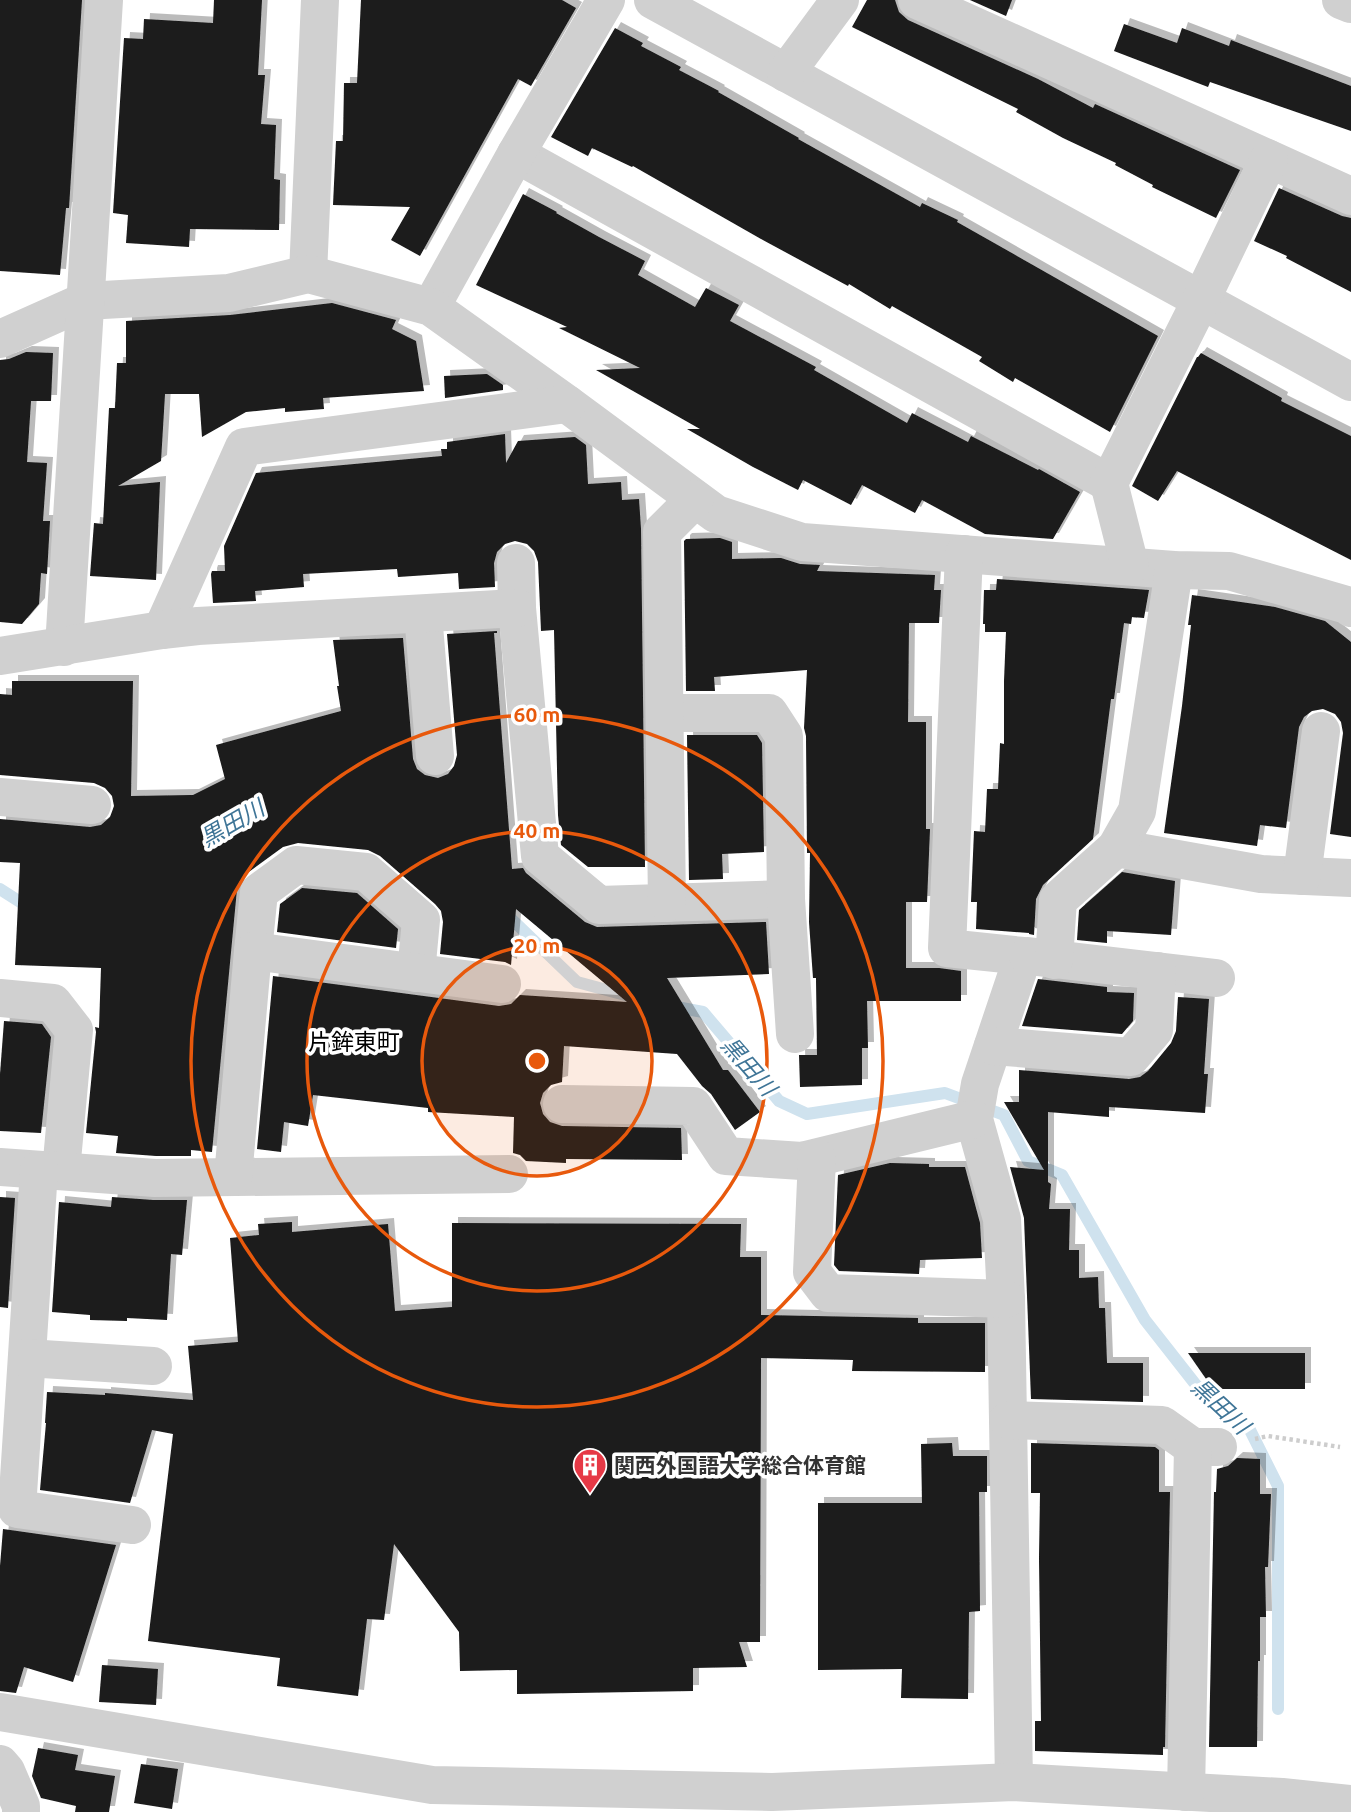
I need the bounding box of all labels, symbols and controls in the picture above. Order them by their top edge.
text: 60 m [514,702,560,726]
water label: 黒田川 [196,793,271,851]
text: 40 m [514,818,560,842]
text: 20 m [514,933,560,957]
district label: 片鉾東町 [308,1029,400,1054]
water label: 黒田川 [717,1032,783,1103]
centre of rings [525,1049,549,1073]
water label: 黒田川 [1187,1373,1257,1441]
building icon: 関西外国語大学総合体育館 [571,1446,609,1495]
place label: 関西外国語大学総合体育館 [614,1453,866,1477]

